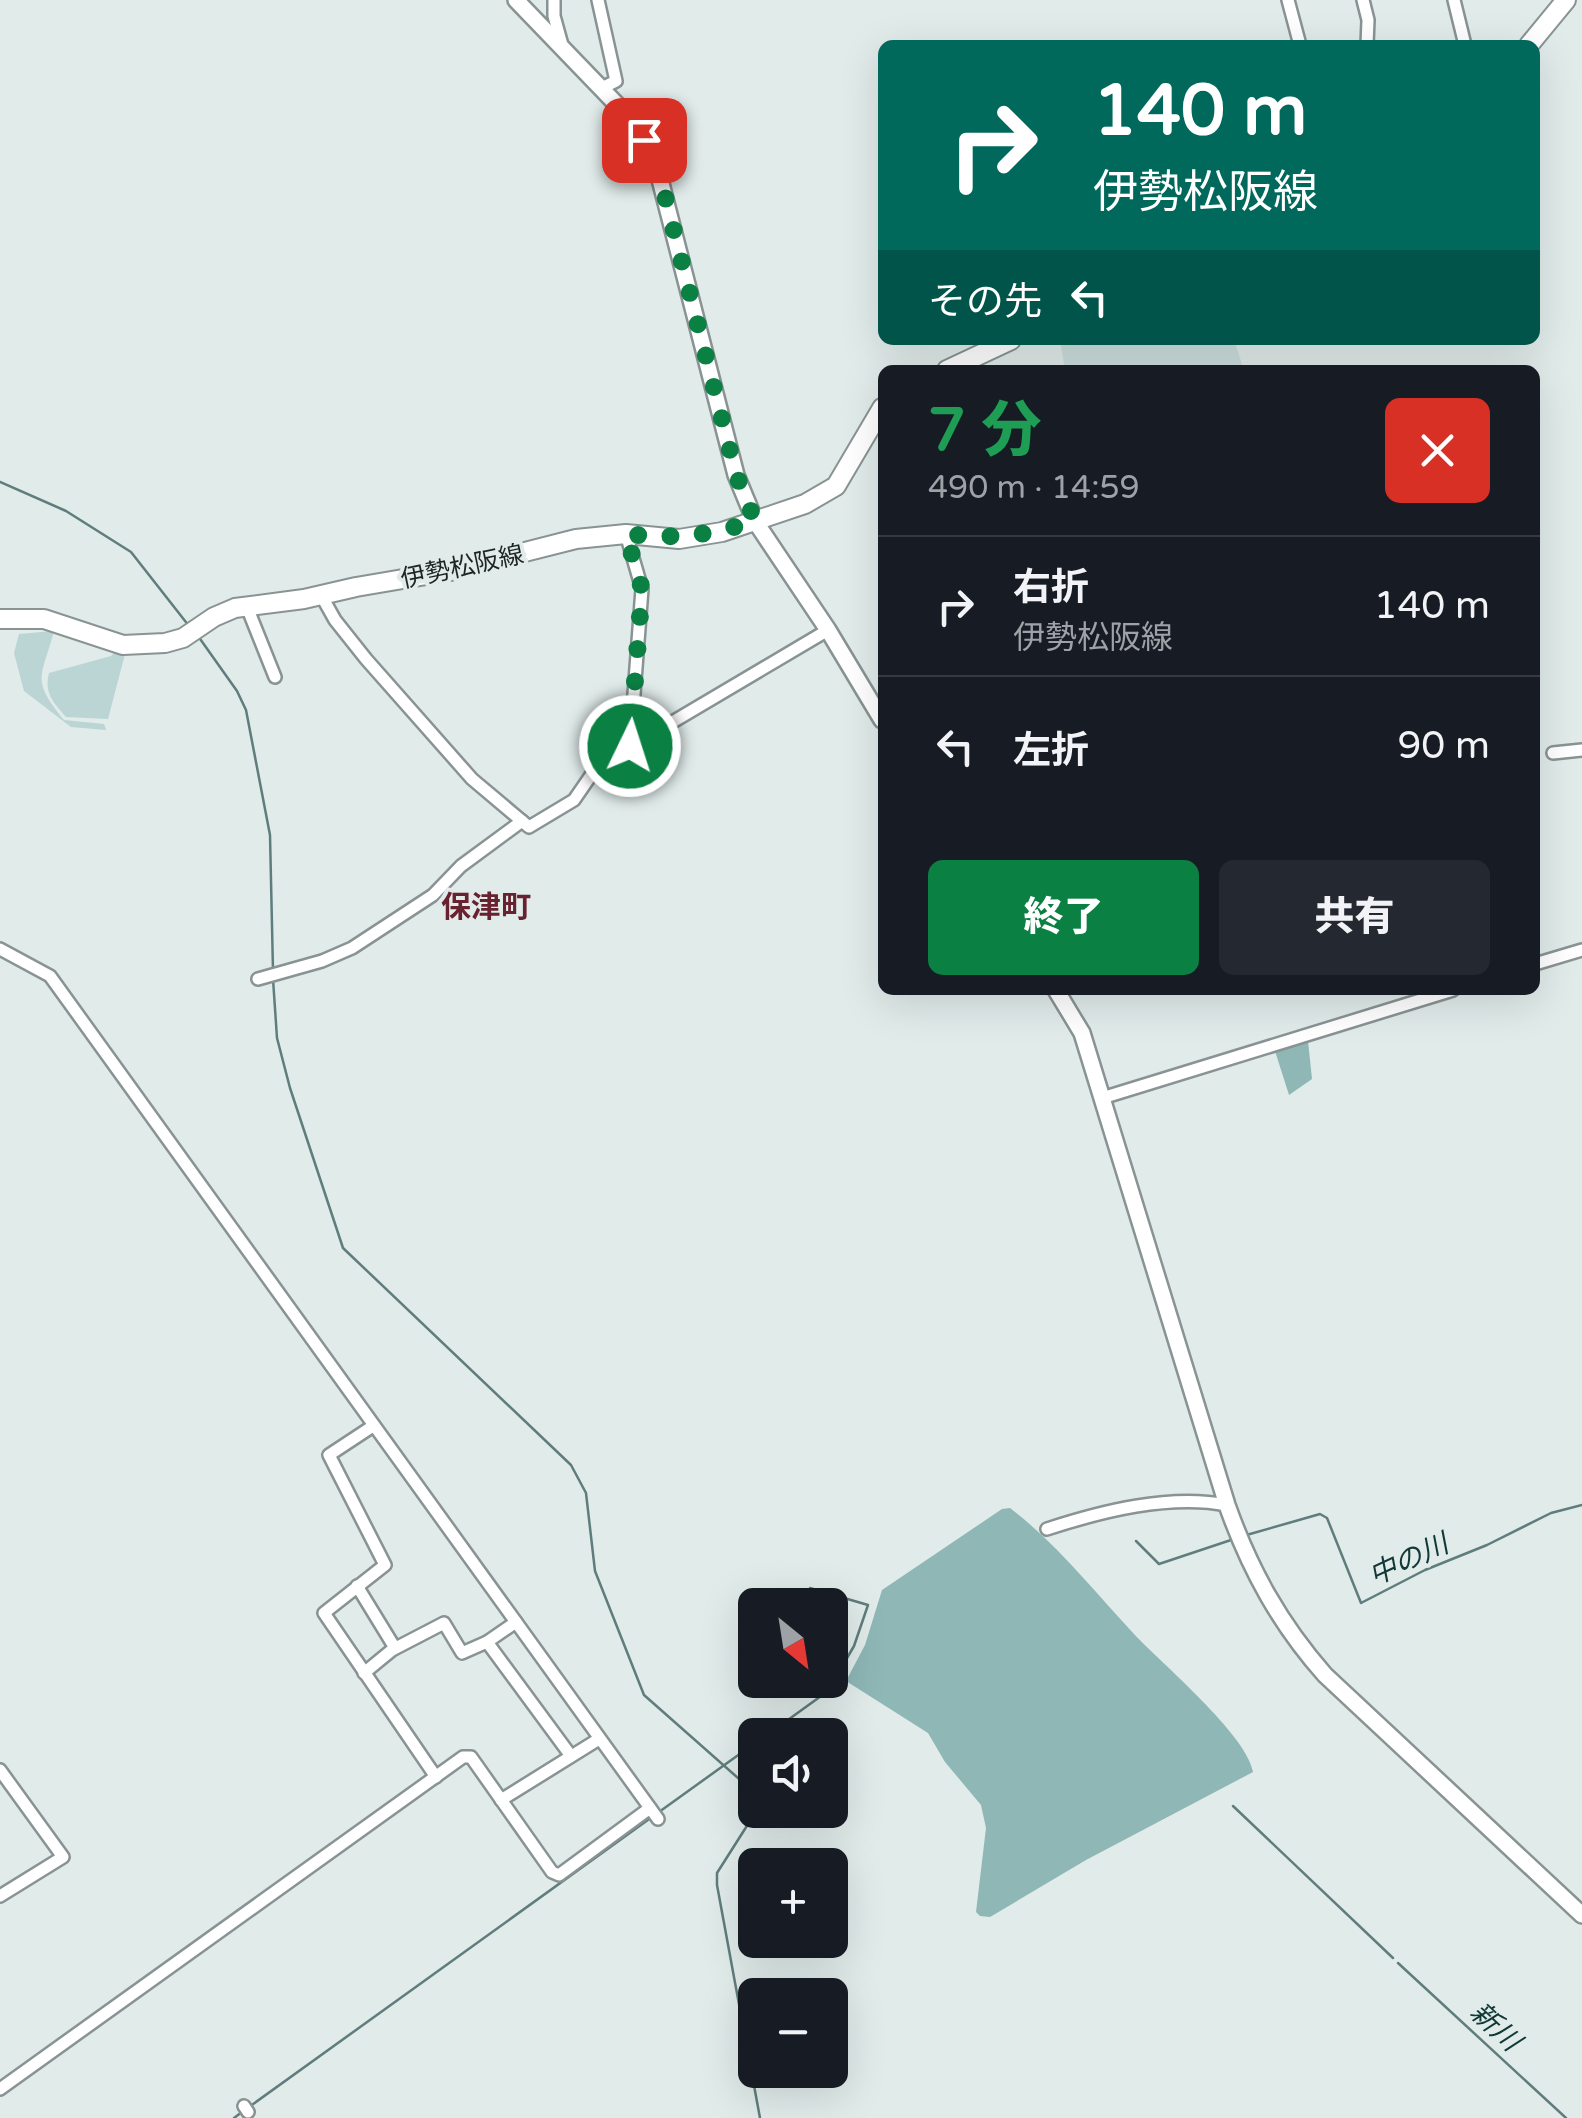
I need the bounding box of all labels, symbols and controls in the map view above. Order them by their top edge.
text: 140 m [1093,70,1307,154]
icon: right [928,80,1058,210]
pin [602,98,687,183]
icon: arrive [617,113,672,168]
text: 伊勢松阪線 [1093,166,1318,220]
icon: left [1062,270,1117,325]
text: その先 [928,279,1042,325]
text: 7 分 [928,395,1041,467]
button: close [1385,398,1490,503]
text: 490 m · 14:59 [928,469,1140,507]
street label: 伊勢松阪線 [398,539,526,595]
text: 右折 [1013,565,1089,611]
icon: right [928,579,983,634]
text: 140 m [1374,583,1490,629]
text: 伊勢松阪線 [1013,619,1173,657]
position arrow [578,694,682,798]
icon: left [928,719,983,774]
text: 90 m [1398,723,1490,769]
text: 左折 [1013,728,1089,774]
button: 終了 [928,860,1199,975]
button: 共有 [1219,860,1490,975]
district label: 保津町 [441,889,531,926]
water label: 中の川 [1363,1525,1456,1593]
north arrow [738,1588,848,1698]
map controls [738,1588,848,2088]
button: sound [738,1718,848,1828]
button: + [738,1848,848,1958]
button: − [738,1978,848,2088]
water label: 新川 [1463,1995,1530,2060]

